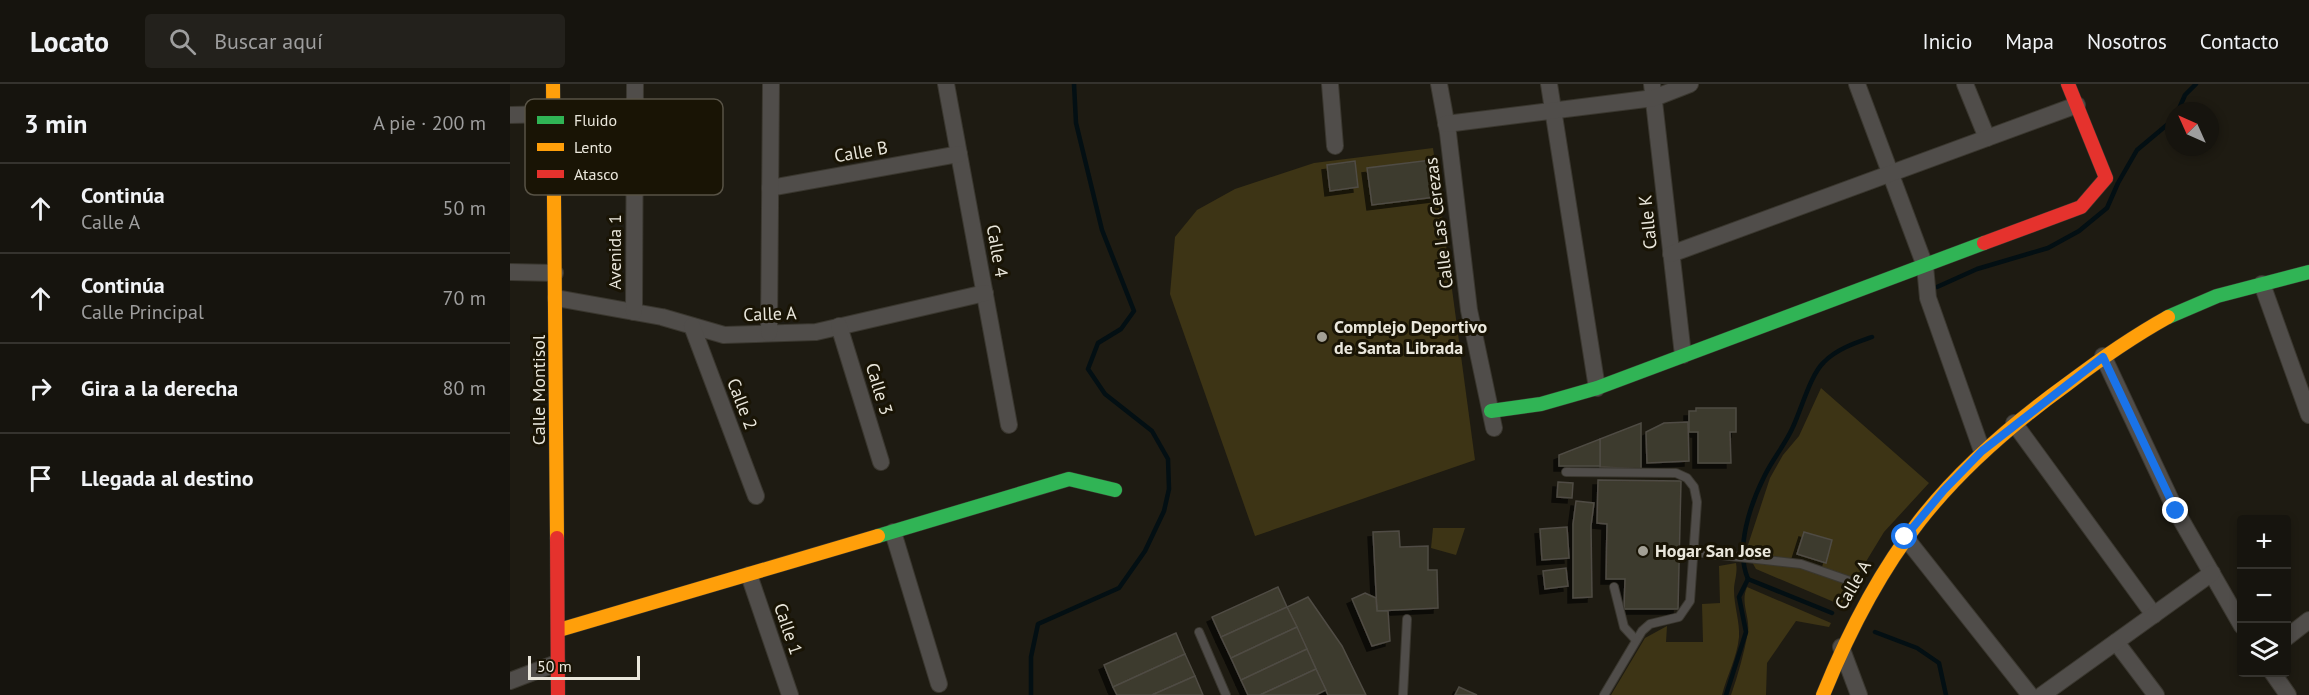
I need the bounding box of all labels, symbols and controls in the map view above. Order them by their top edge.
search box [145,14,565,68]
text: Locato [30,23,109,60]
icon: search [166,25,199,58]
text: Buscar aquí [214,27,323,55]
text: Inicio [1923,28,1972,55]
text: Mapa [2005,28,2054,55]
text: Nosotros [2087,28,2167,55]
text: Contacto [2200,28,2279,55]
legend [525,99,723,195]
north arrow [2165,102,2219,156]
text: 3 min [24,107,87,140]
text: A pie · 200 m [373,110,486,136]
text: Fluido [574,110,617,130]
street label: Calle B [832,136,889,168]
text: Lento [574,137,612,157]
street label: Calle Las Cerezas [1419,156,1458,290]
text: Atasco [574,164,619,184]
text: Continúa [81,181,165,209]
icon: ahead [24,192,57,225]
street label: Calle K [1633,194,1662,250]
text: 50 m [443,195,486,221]
text: Calle A [81,209,140,235]
street label: Avenida 1 [603,214,626,290]
street label: Calle 4 [982,223,1013,279]
text: Continúa [81,271,165,299]
icon: ahead [24,282,57,315]
text: 70 m [443,285,486,311]
text: Calle Principal [81,299,204,325]
street label: Calle A [743,301,797,326]
place label: Complejo Deportivo de Santa Librada [1334,315,1487,359]
marker: Complejo Deportivo de Santa Librada [1315,330,1329,344]
street label: Calle Montisol [527,334,550,445]
street label: Calle 3 [861,360,898,418]
icon: right [24,372,57,405]
text: Gira a la derecha [81,374,238,402]
text: 80 m [443,375,486,401]
street label: Calle 2 [722,375,763,433]
icon: arrive [24,462,57,495]
text: Llegada al destino [81,464,254,492]
route end [2162,497,2188,523]
map controls [2237,515,2291,677]
button: + [2237,515,2291,569]
route start [1891,523,1917,549]
place label: Hogar San Jose [1655,539,1771,562]
marker: Hogar San Jose [1636,544,1650,558]
street label: Calle A [1829,556,1876,614]
button: − [2237,569,2291,623]
street label: Calle 1 [769,600,808,658]
button: layers [2237,623,2291,677]
scale bar [528,653,640,680]
text: 50 m [537,656,572,676]

